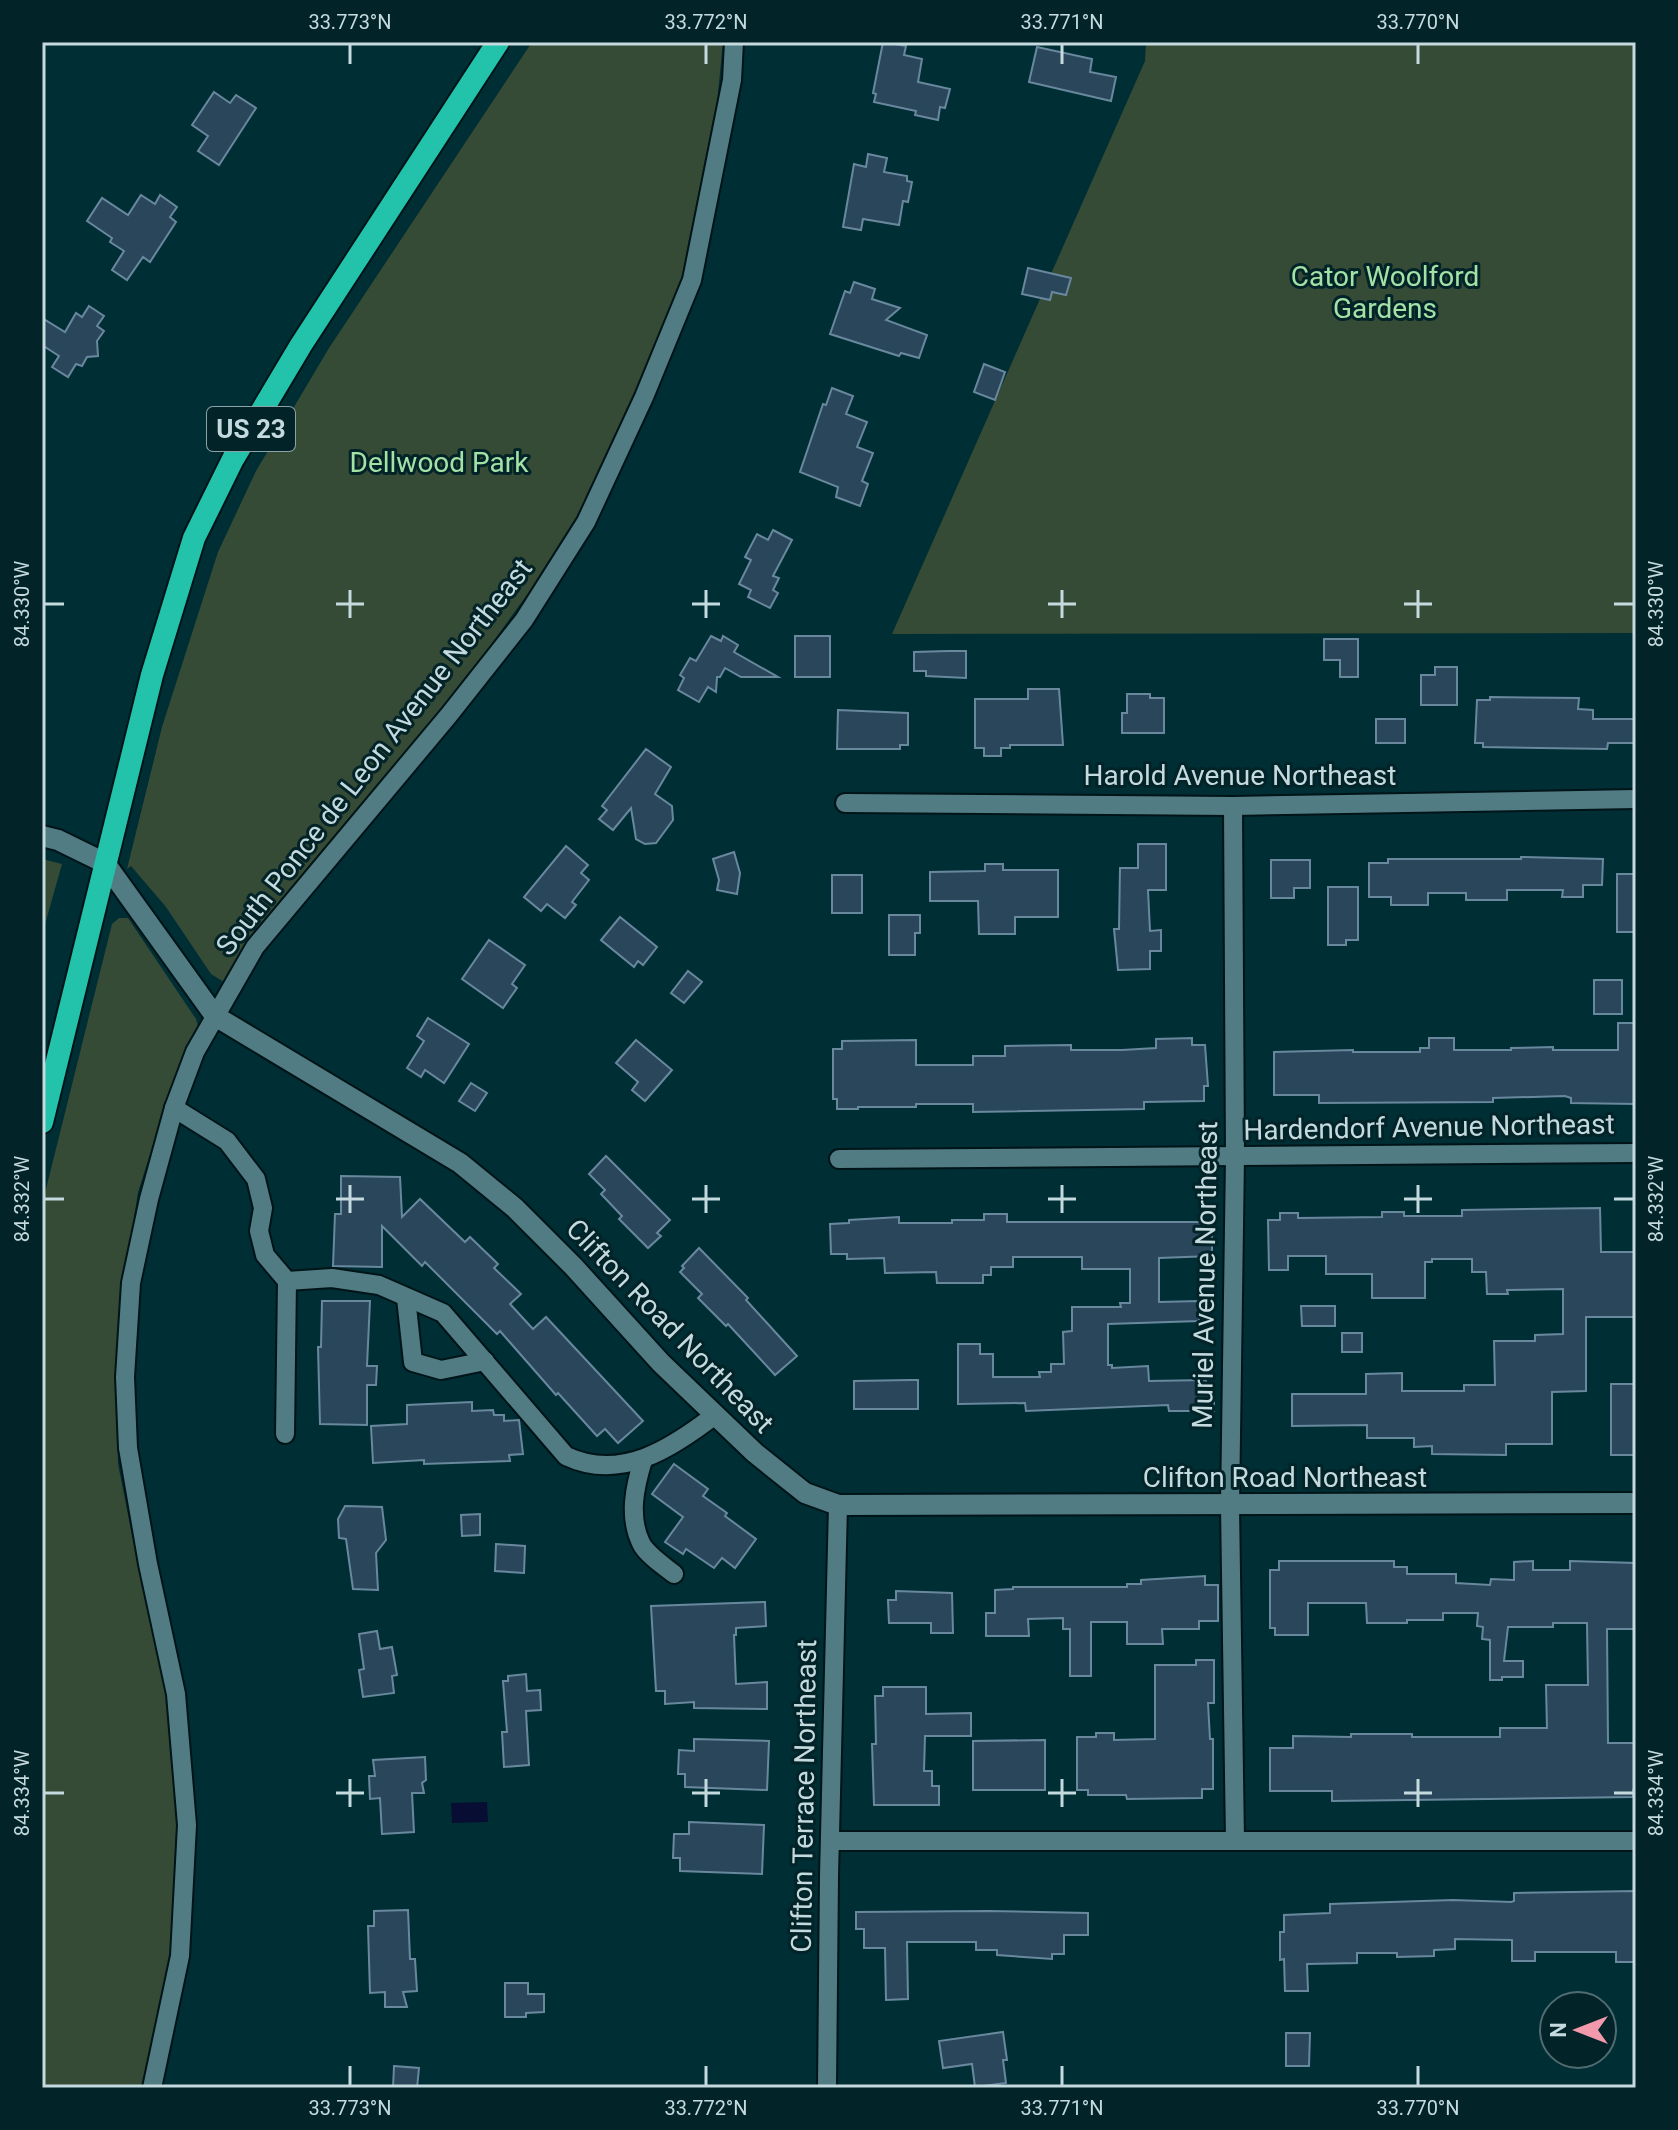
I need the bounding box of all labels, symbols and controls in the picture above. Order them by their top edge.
text: 33.773°N [308,10,392,34]
text: 33.772°N [664,10,748,34]
text: 33.771°N [1020,10,1104,34]
text: 33.770°N [1376,10,1460,34]
park label: Cator Woolford Gardens [1291,260,1479,325]
road number: US 23 [207,407,295,451]
park label: Dellwood Park [350,446,529,479]
street label: South Ponce de Leon Avenue Northeast [209,552,539,962]
text: 84.330°W [10,560,34,647]
text: 84.330°W [1644,560,1668,647]
street label: Harold Avenue Northeast [1084,759,1396,792]
street label: Hardendorf Avenue Northeast [1243,1107,1615,1147]
street label: Muriel Avenue Northeast [1186,1121,1224,1429]
text: 84.332°W [10,1155,34,1242]
text: 84.332°W [1644,1155,1668,1242]
street label: Clifton Road Northeast [559,1212,781,1440]
street label: Clifton Road Northeast [1143,1461,1427,1494]
street label: Clifton Terrace Northeast [785,1639,823,1953]
text: 84.334°W [10,1749,34,1836]
text: 84.334°W [1644,1749,1668,1836]
north arrow [1538,1990,1618,2070]
text: N [1546,2022,1571,2038]
text: 33.773°N [308,2096,392,2120]
text: 33.772°N [664,2096,748,2120]
text: 33.771°N [1020,2096,1104,2120]
text: 33.770°N [1376,2096,1460,2120]

